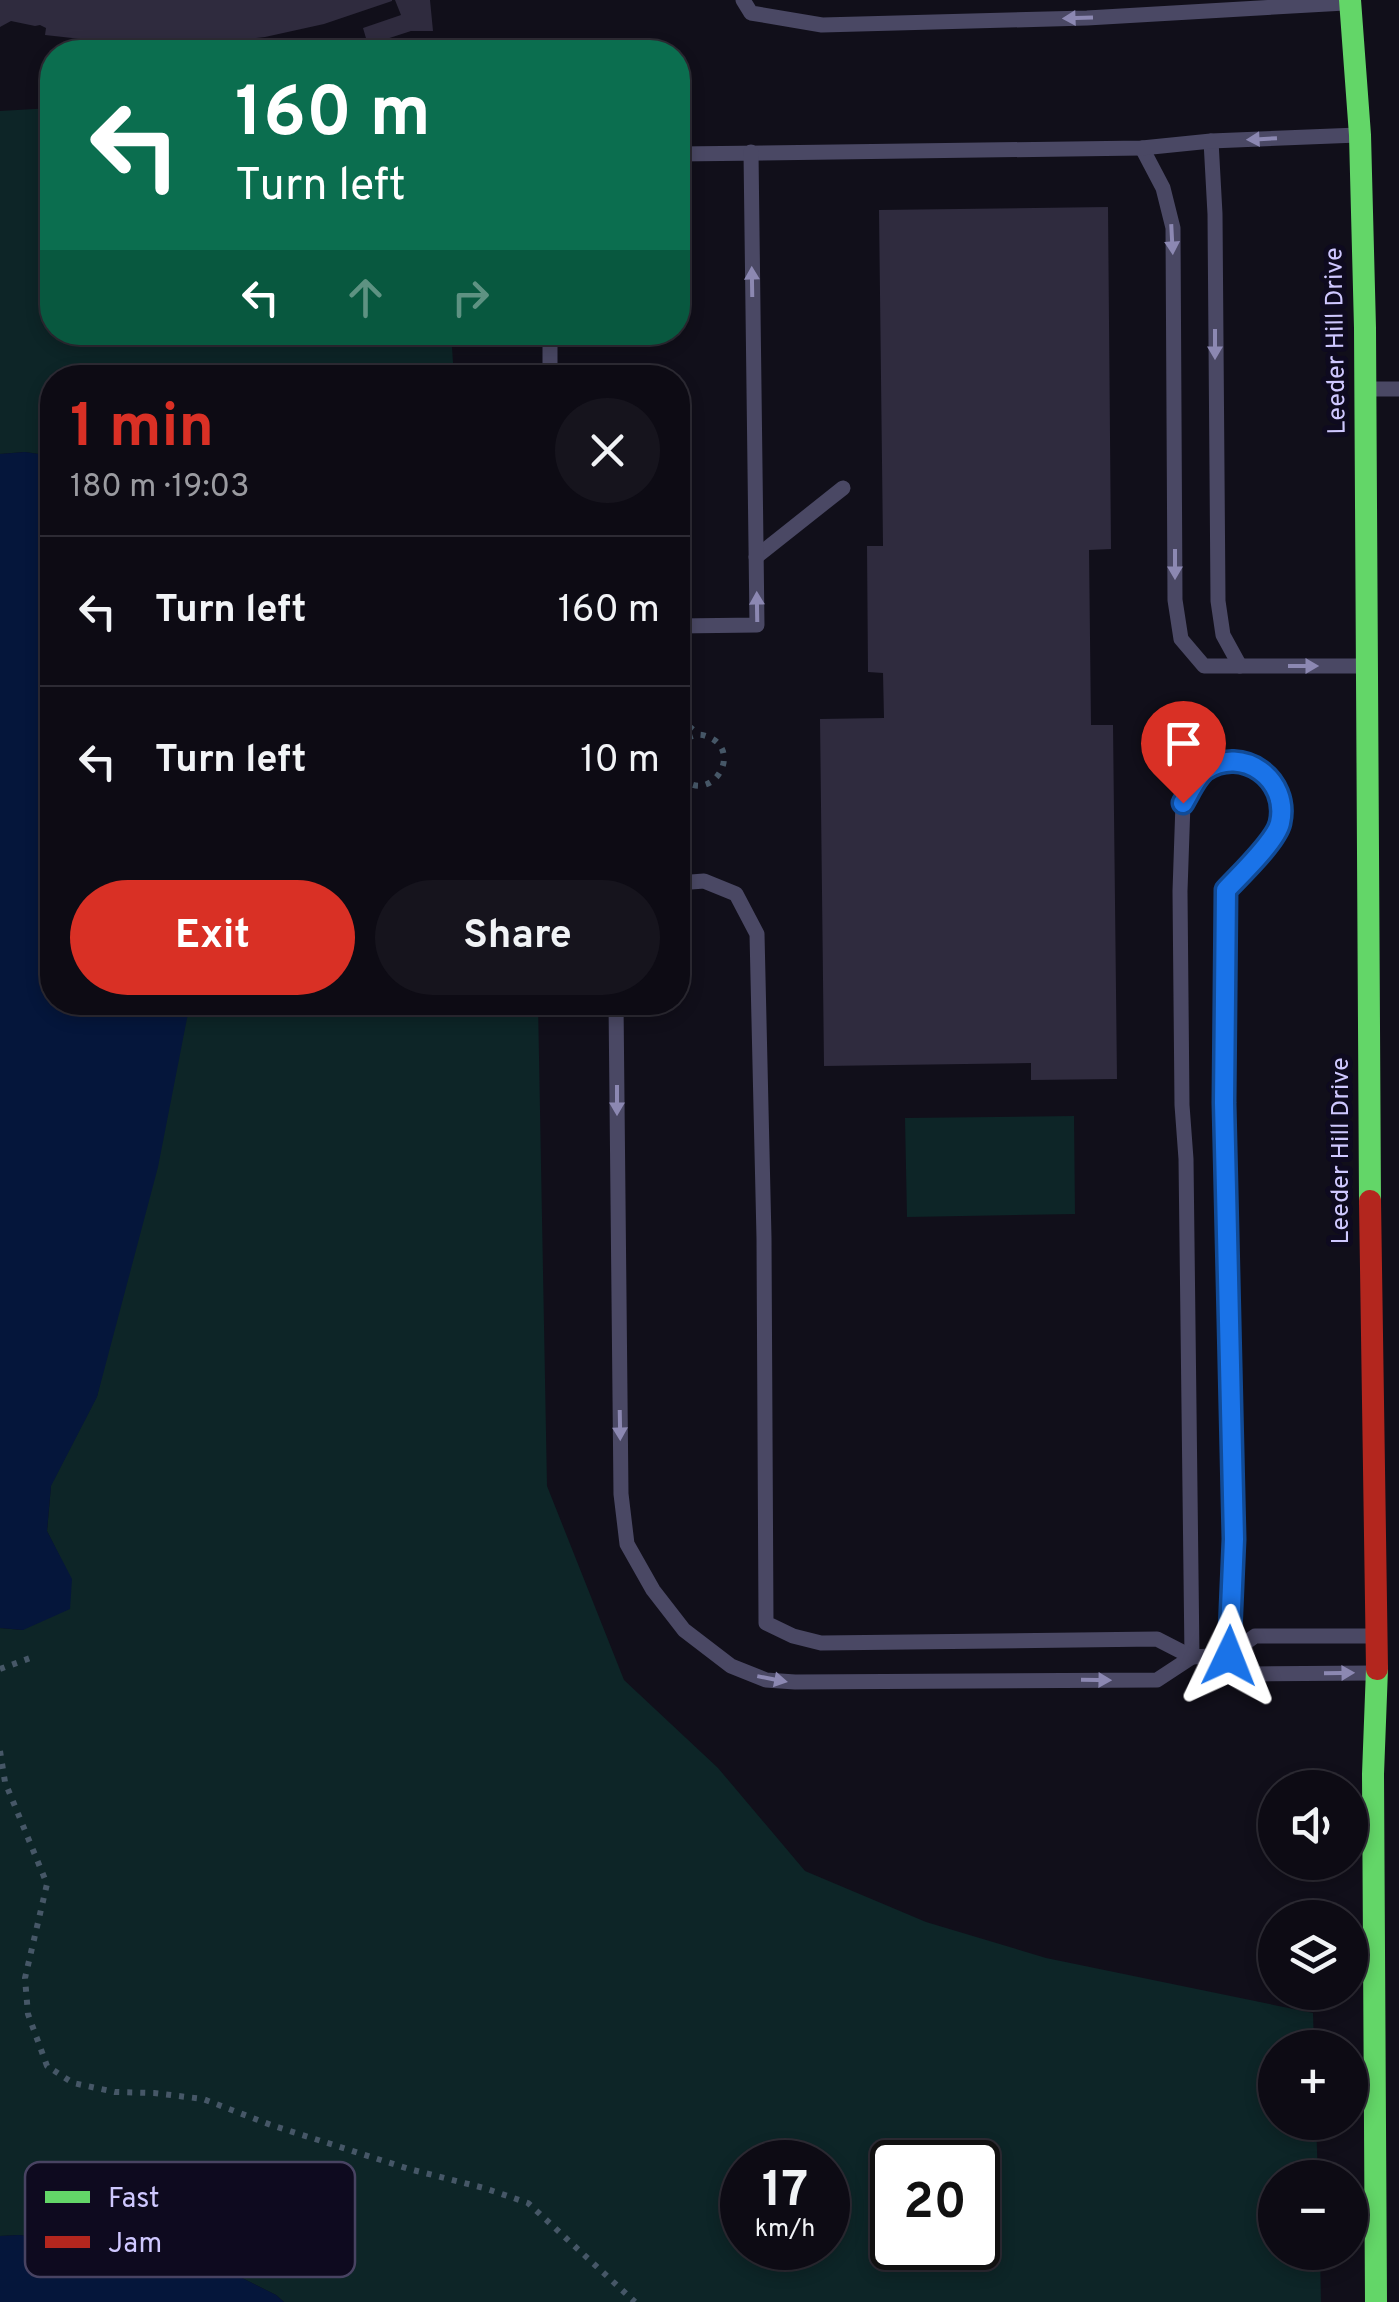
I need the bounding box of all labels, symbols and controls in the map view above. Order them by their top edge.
one-way arrow [1062,11,1094,27]
text: 160 m [235,72,431,161]
icon: left [70,80,200,210]
one-way arrow [1246,131,1278,147]
text: Turn left [235,159,406,216]
one-way arrow [1164,224,1180,256]
street label: Leeder Hill Drive [1319,247,1355,435]
one-way arrow [744,265,760,297]
icon: left [233,270,288,325]
icon: ahead [338,270,393,325]
icon: right [443,270,498,325]
one-way arrow [1207,328,1223,360]
text: 1 min [70,392,214,468]
button: close [555,398,660,503]
text: 180 m · 19:03 [70,468,249,508]
one-way arrow [1167,549,1183,581]
icon: left [70,584,125,639]
text: Turn left [155,587,307,636]
text: 160 m [558,587,660,636]
one-way arrow [748,590,764,622]
one-way arrow [1288,658,1320,674]
pin [1141,701,1226,804]
icon: arrive [1156,716,1211,771]
icon: left [70,734,125,789]
text: Turn left [155,737,307,786]
text: 10 m [580,737,660,786]
button: Exit [70,880,355,995]
button: Share [375,880,660,995]
street label: Leeder Hill Drive [1326,1057,1358,1245]
one-way arrow [609,1084,625,1116]
one-way arrow [613,1409,629,1441]
position arrow [1177,1604,1281,1708]
one-way arrow [1324,1665,1356,1681]
one-way arrow [756,1672,788,1687]
one-way arrow [1080,1672,1112,1688]
map controls [1258,1770,1368,2270]
button: sound [1258,1770,1368,1880]
button: layers [1258,1900,1368,2010]
button: + [1258,2030,1368,2140]
speed limit sign: 20 [870,2140,1000,2270]
button: − [1258,2160,1368,2270]
text: 17 [762,2161,808,2224]
legend [25,2162,355,2277]
text: Fast [108,2182,160,2218]
text: km/h [755,2214,815,2246]
text: Jam [108,2227,162,2263]

